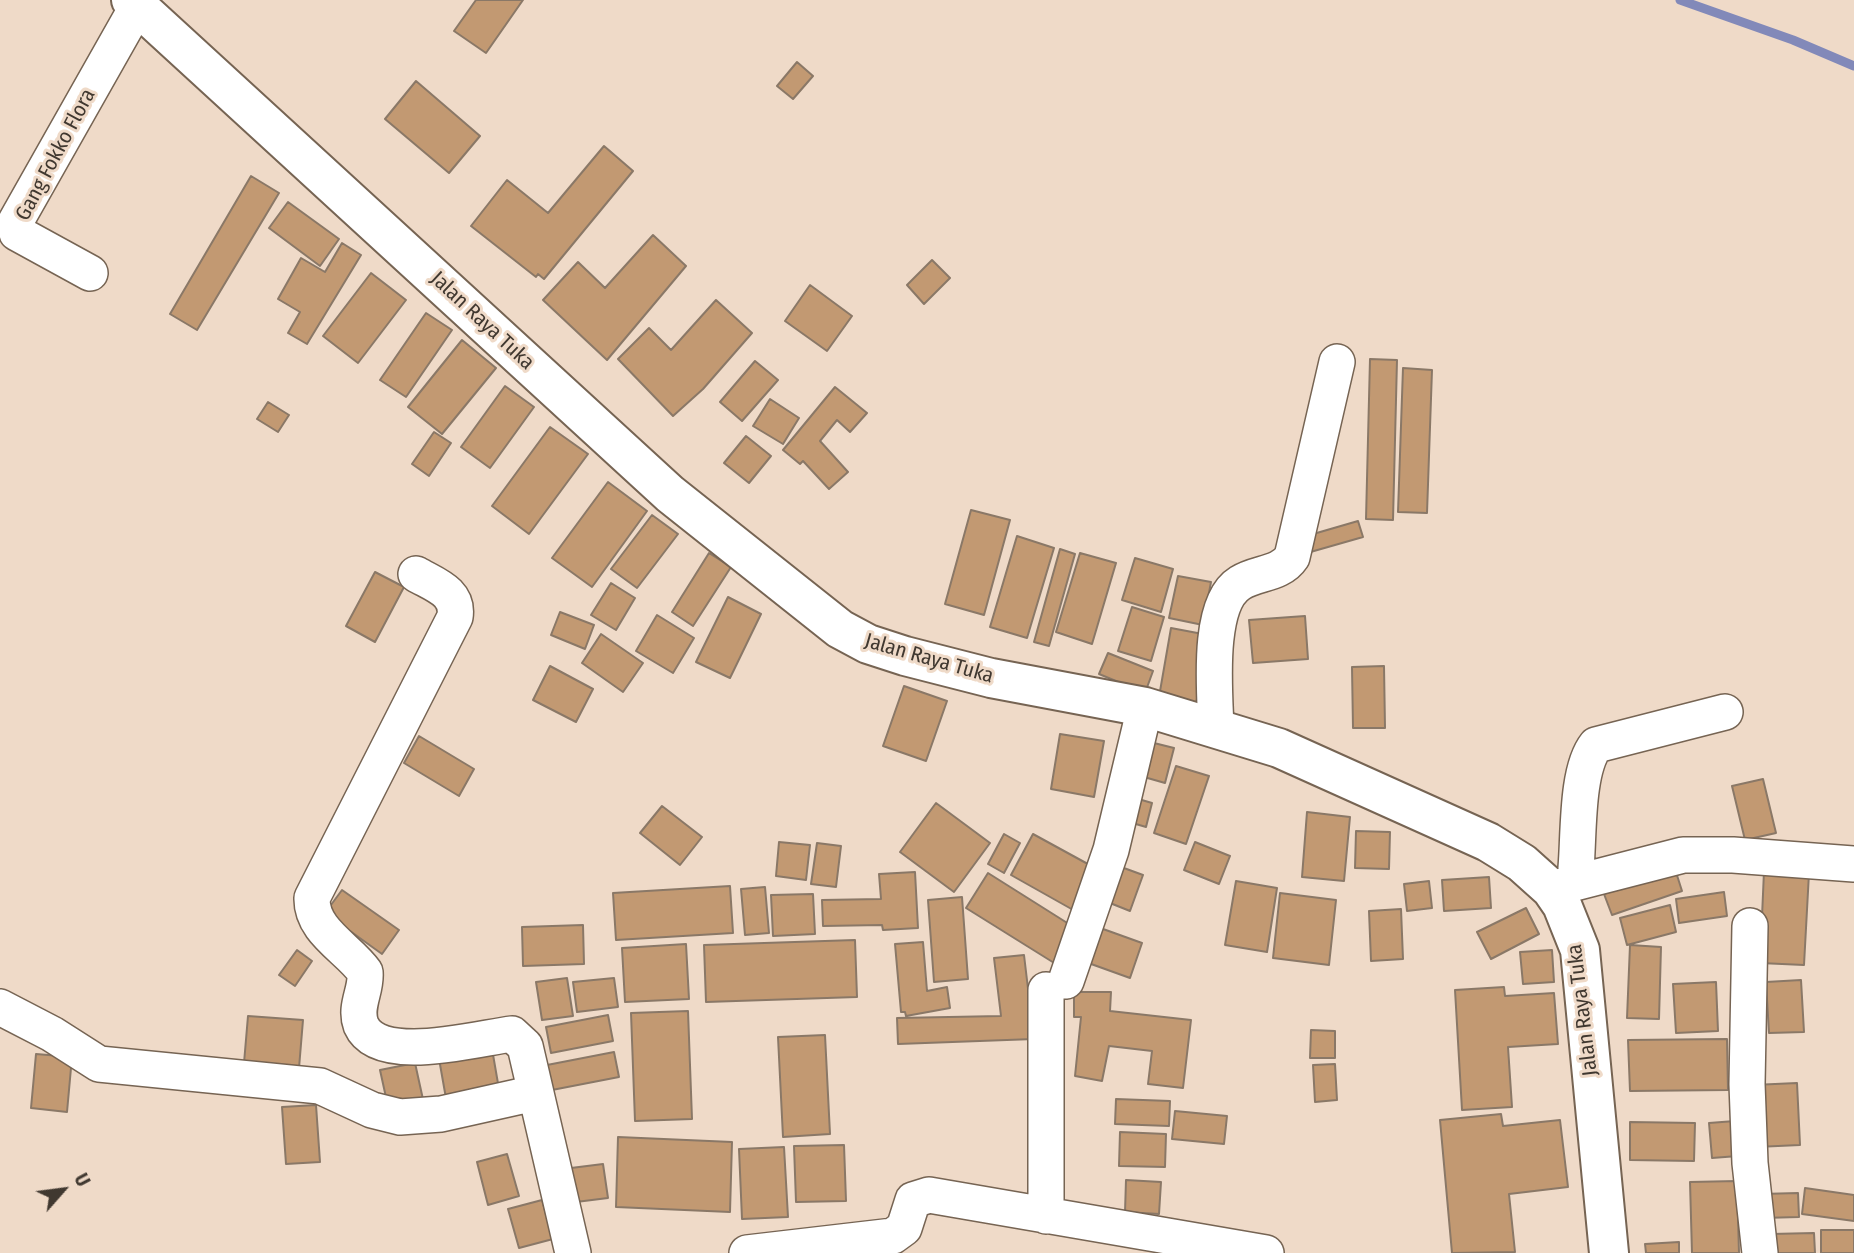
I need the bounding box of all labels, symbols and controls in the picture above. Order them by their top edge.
street label: Gang Fokko Flora [11,85,101,225]
street label: Jalan Raya Tuka [425,267,539,375]
street label: Jalan Raya Tuka [862,629,996,689]
street label: Jalan Raya Tuka [1562,943,1604,1077]
north arrow [28,1155,98,1225]
text: U [69,1170,95,1190]

